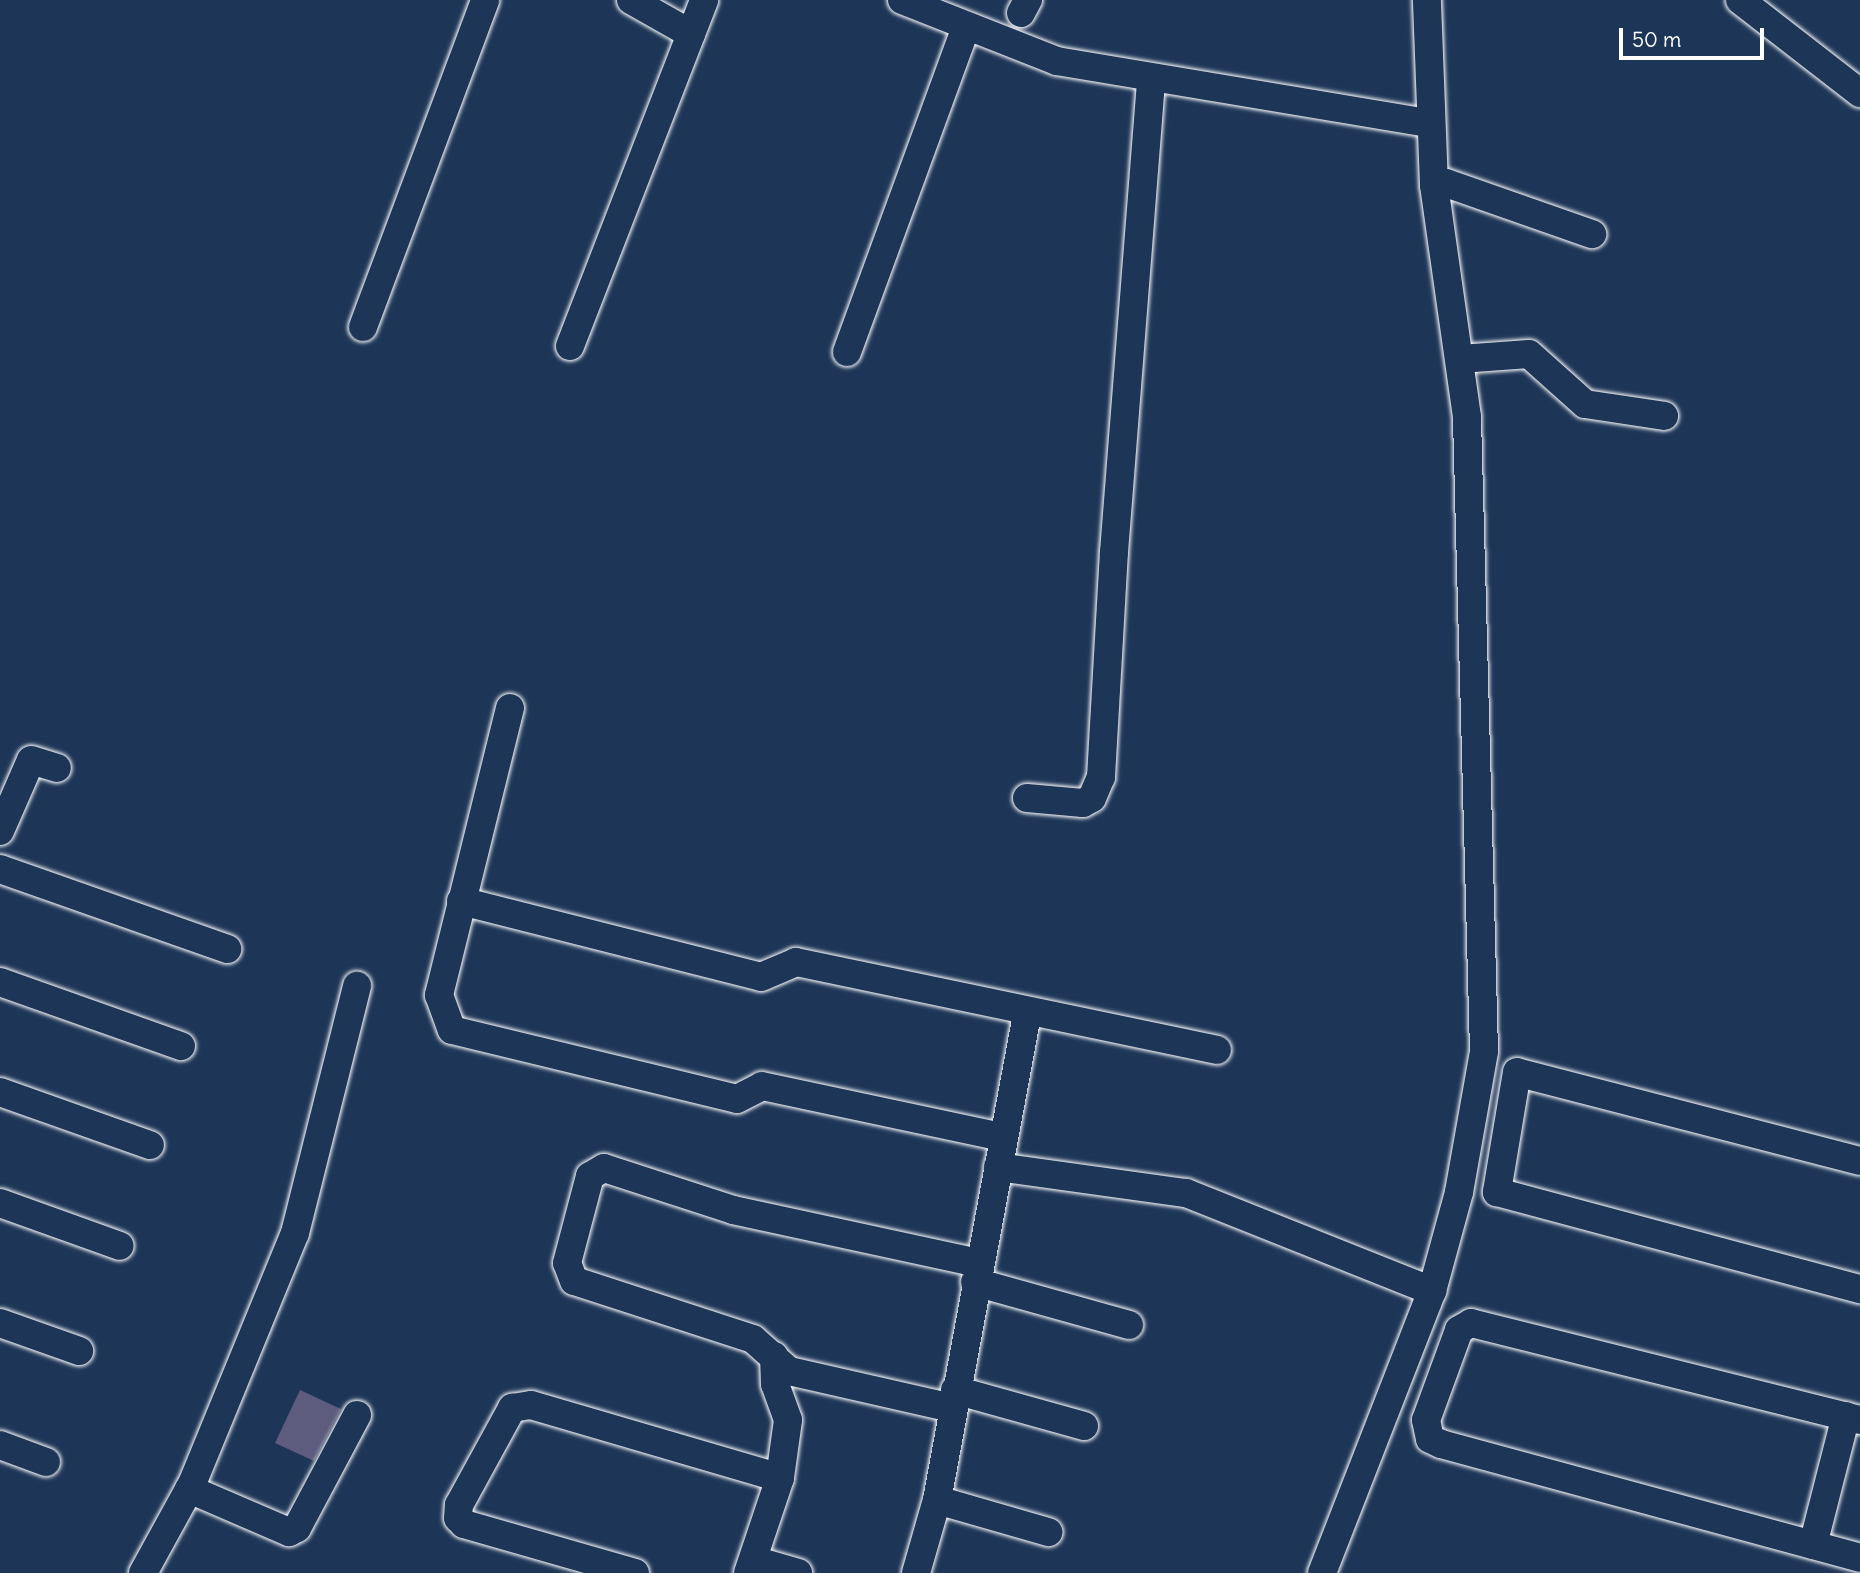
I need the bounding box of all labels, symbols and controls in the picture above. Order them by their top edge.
scale bar [1622,14,1767,58]
text: 50 m [1632,26,1681,53]

